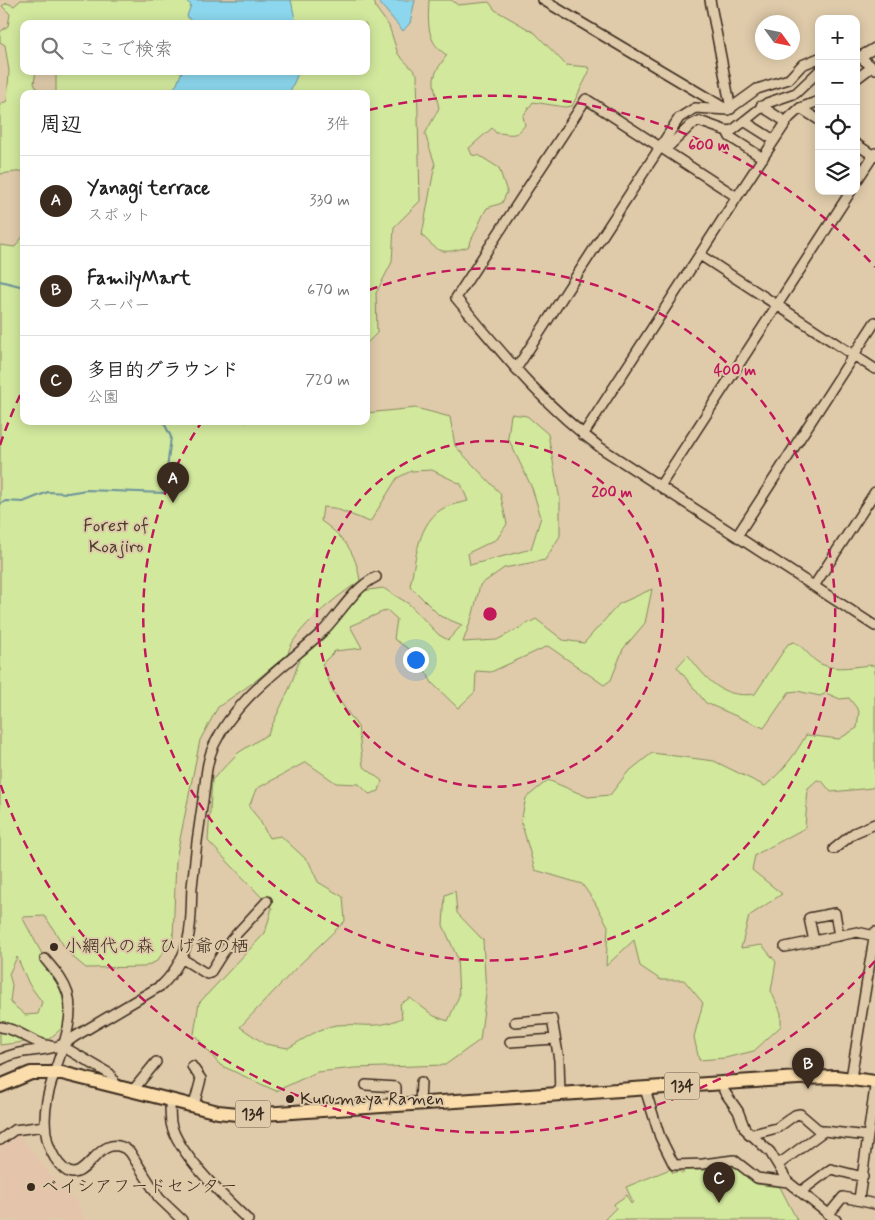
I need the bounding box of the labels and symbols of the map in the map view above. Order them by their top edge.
north arrow [755,15,800,60]
text: 600 m [688,136,730,156]
text: 400 m [714,361,756,381]
pin: A [157,462,189,503]
text: 200 m [592,483,633,503]
park label: Forest of Koajiro [83,514,149,559]
centre of rings [481,605,499,623]
your location [403,647,429,673]
place label: 小網代の森 ひげ爺の栖 [64,935,249,959]
marker: 小網代の森 ひげ爺の栖 [48,941,60,953]
pin: B [792,1048,824,1089]
road number: 134 [664,1072,700,1100]
place label: Kurumaya Ramen [300,1087,444,1111]
marker: Kurumaya Ramen [284,1093,296,1105]
road number: 134 [236,1100,270,1128]
pin: C [703,1162,735,1203]
place label: ベイシアフードセンター [41,1175,238,1199]
marker: ベイシアフードセンター [25,1181,37,1193]

